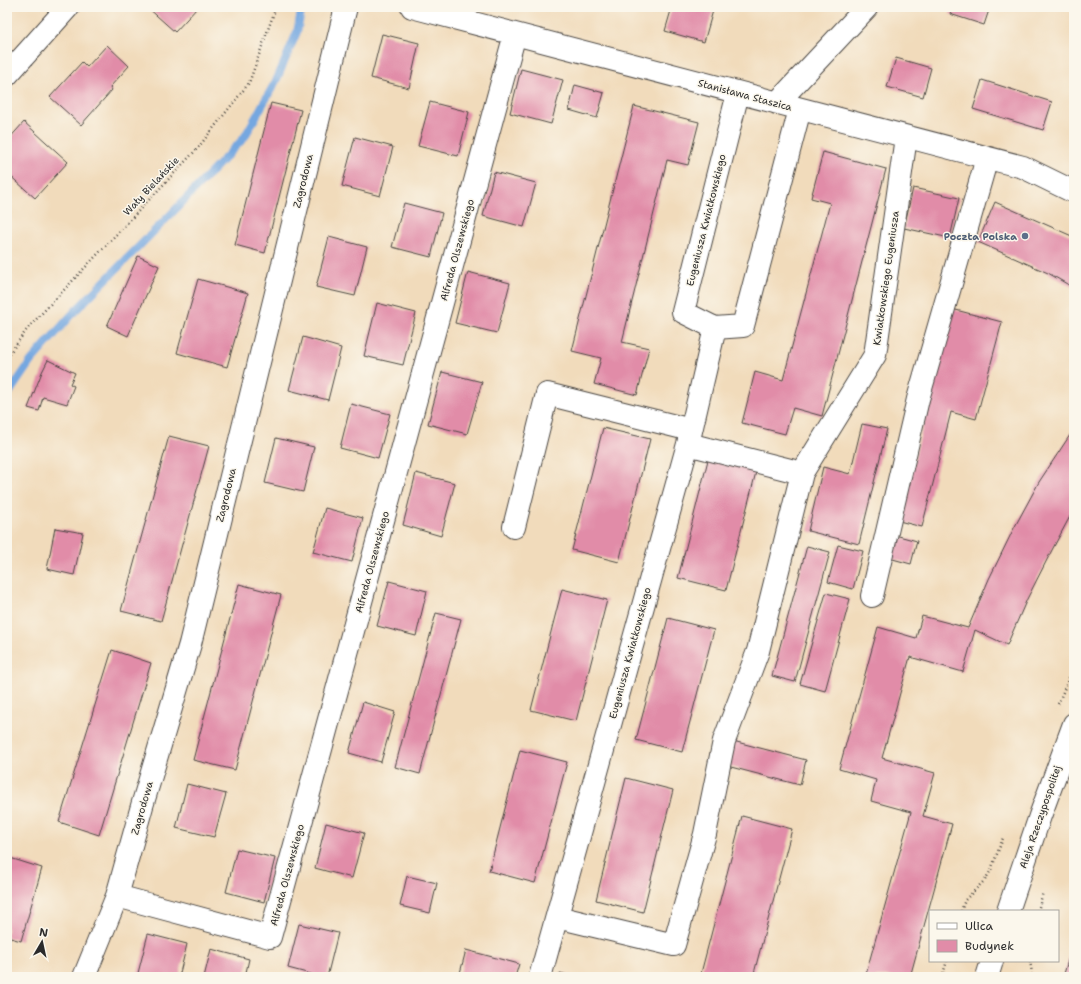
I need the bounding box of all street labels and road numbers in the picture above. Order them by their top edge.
street label: Stanisława Staszica [697,76,794,114]
street label: Zagrodowa [290,152,316,209]
street label: Wały Bielańskie [120,153,182,218]
street label: Eugeniusza Kwiatkowskiego [683,153,729,287]
street label: Alfreda Olszewskiego [437,198,477,302]
street label: Kwiatkowskiego Eugeniusza [870,209,902,346]
street label: Zagrodowa [213,466,239,523]
street label: Alfreda Olszewskiego [352,510,392,614]
street label: Eugeniusza Kwiatkowskiego [606,586,654,720]
street label: Aleja Rzeczypospolitej [1016,763,1064,870]
street label: Zagrodowa [128,779,156,836]
street label: Alfreda Olszewskiego [267,823,307,927]

